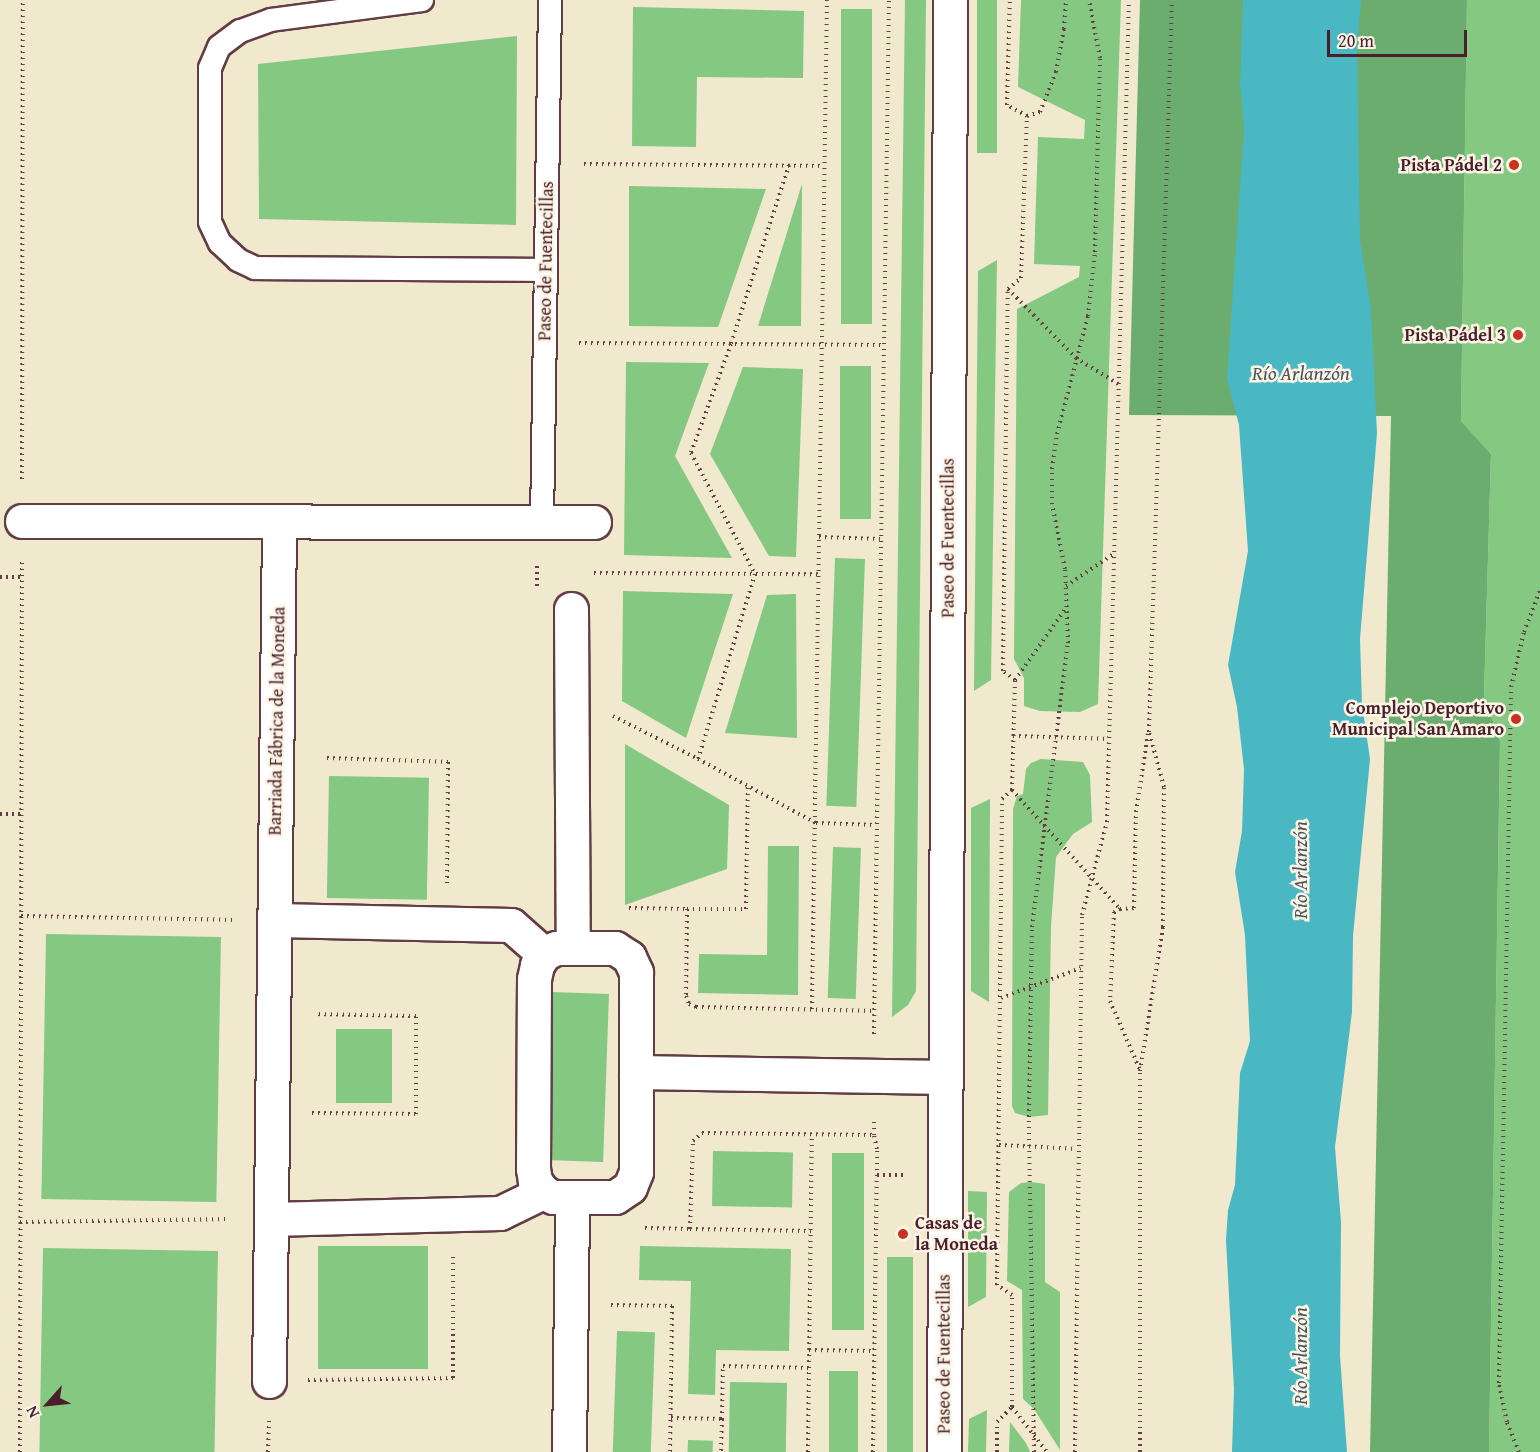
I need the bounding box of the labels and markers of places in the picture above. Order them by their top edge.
place label: Pista Pádel 2 [1400,154,1502,176]
marker: Pista Pádel 2 [1507,158,1521,172]
place label: Pista Pádel 3 [1404,324,1506,346]
marker: Pista Pádel 3 [1511,328,1525,342]
place label: Complejo Deportivo Municipal San Amaro [1332,698,1504,740]
marker: Complejo Deportivo Municipal San Amaro [1509,712,1523,726]
place label: Casas de la Moneda [915,1213,998,1256]
marker: Casas de la Moneda [896,1227,910,1241]

